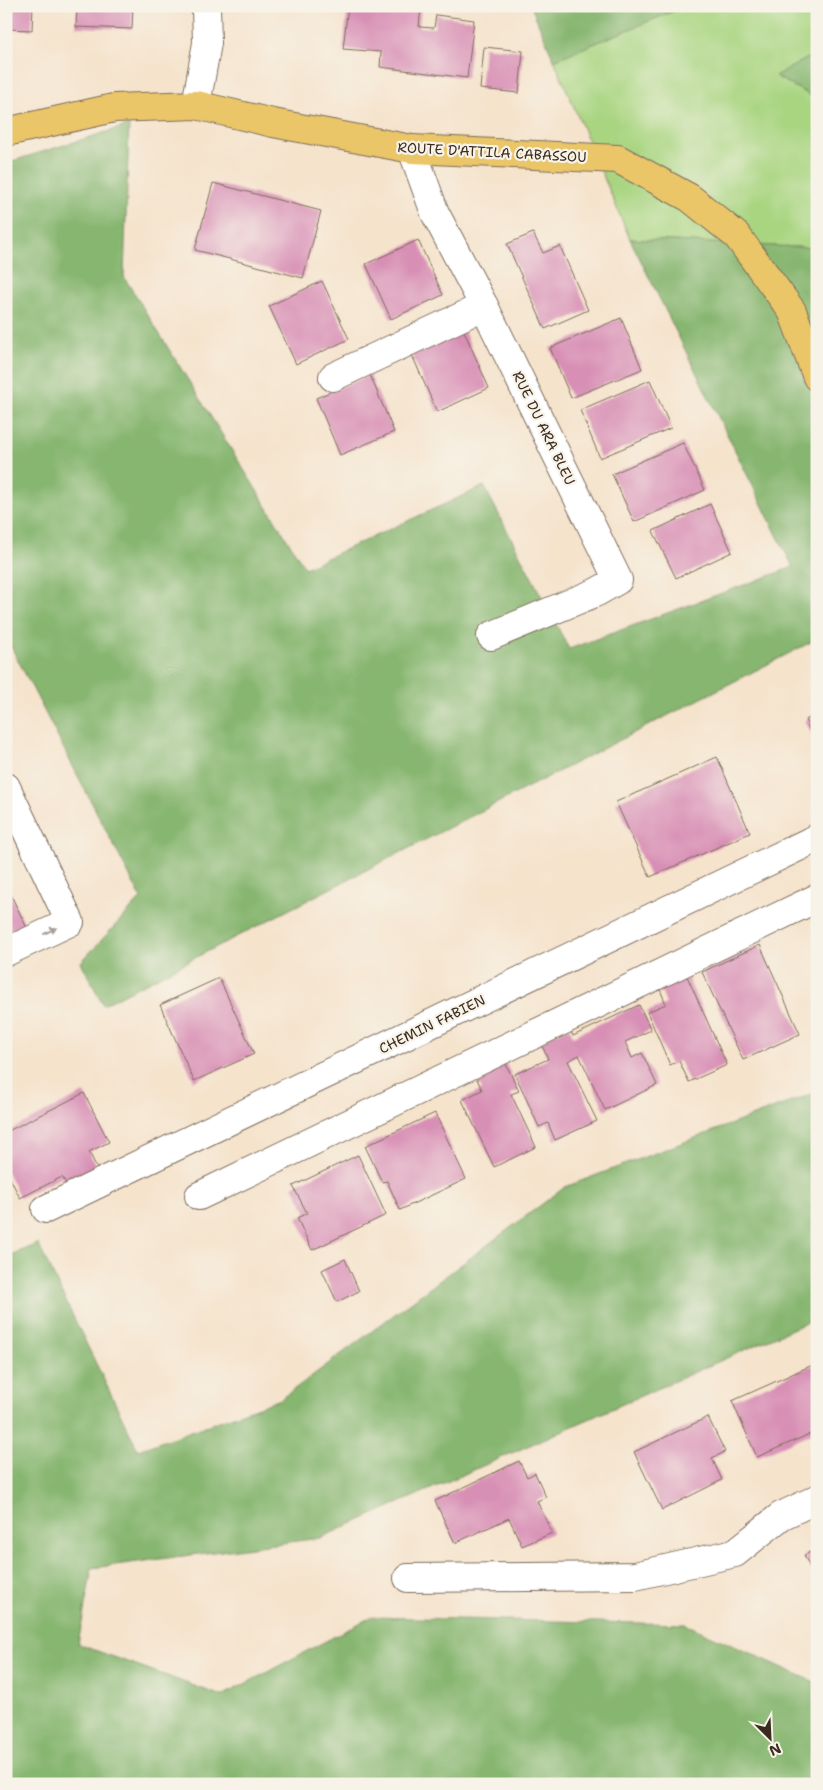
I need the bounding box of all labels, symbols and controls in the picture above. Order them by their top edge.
street label: ROUTE D'ATTILA CABASSOU [397,138,587,166]
street label: RUE DU ARA BLEU [509,368,579,488]
one-way arrow [43,927,57,935]
street label: CHEMIN FABIEN [376,991,488,1057]
north arrow [746,1712,796,1762]
text: N [767,1739,784,1760]

